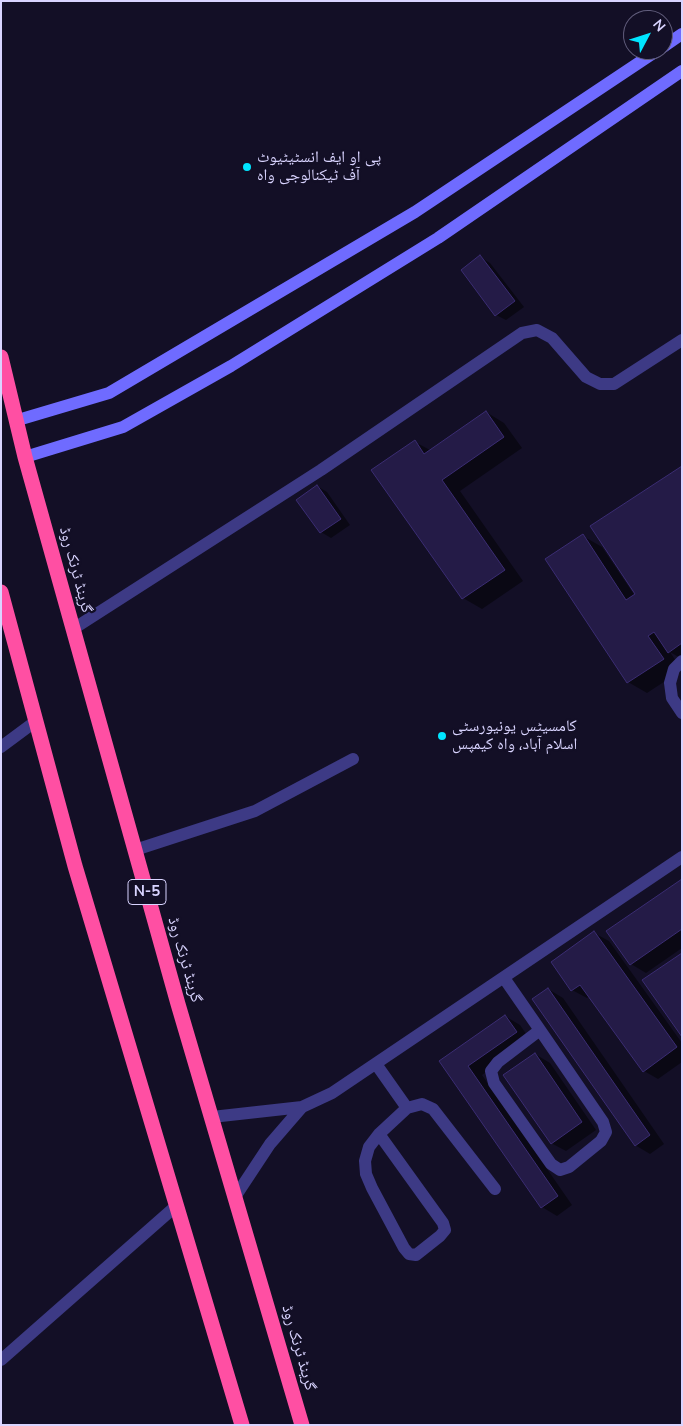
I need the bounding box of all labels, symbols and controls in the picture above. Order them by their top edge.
north arrow [623,10,673,60]
text: N [648,16,670,36]
place label: پی او ایف انسٹیٹیوٹ آف ٹیکنالوجی واہ [257,148,381,186]
marker: پی او ایف انسٹیٹیوٹ آف ٹیکنالوجی واہ [241,161,253,173]
street label: گرینڈ ٹرنک روڈ [54,525,96,615]
place label: کامسیٹس یونیورسٹی اسلام آباد، واہ کیمپس [452,717,577,755]
marker: کامسیٹس یونیورسٹی اسلام آباد، واہ کیمپس [436,730,448,742]
road number: N-5 [128,880,166,904]
street label: گرینڈ ٹرنک روڈ [163,915,205,1005]
street label: گرینڈ ٹرنک روڈ [277,1303,319,1393]

